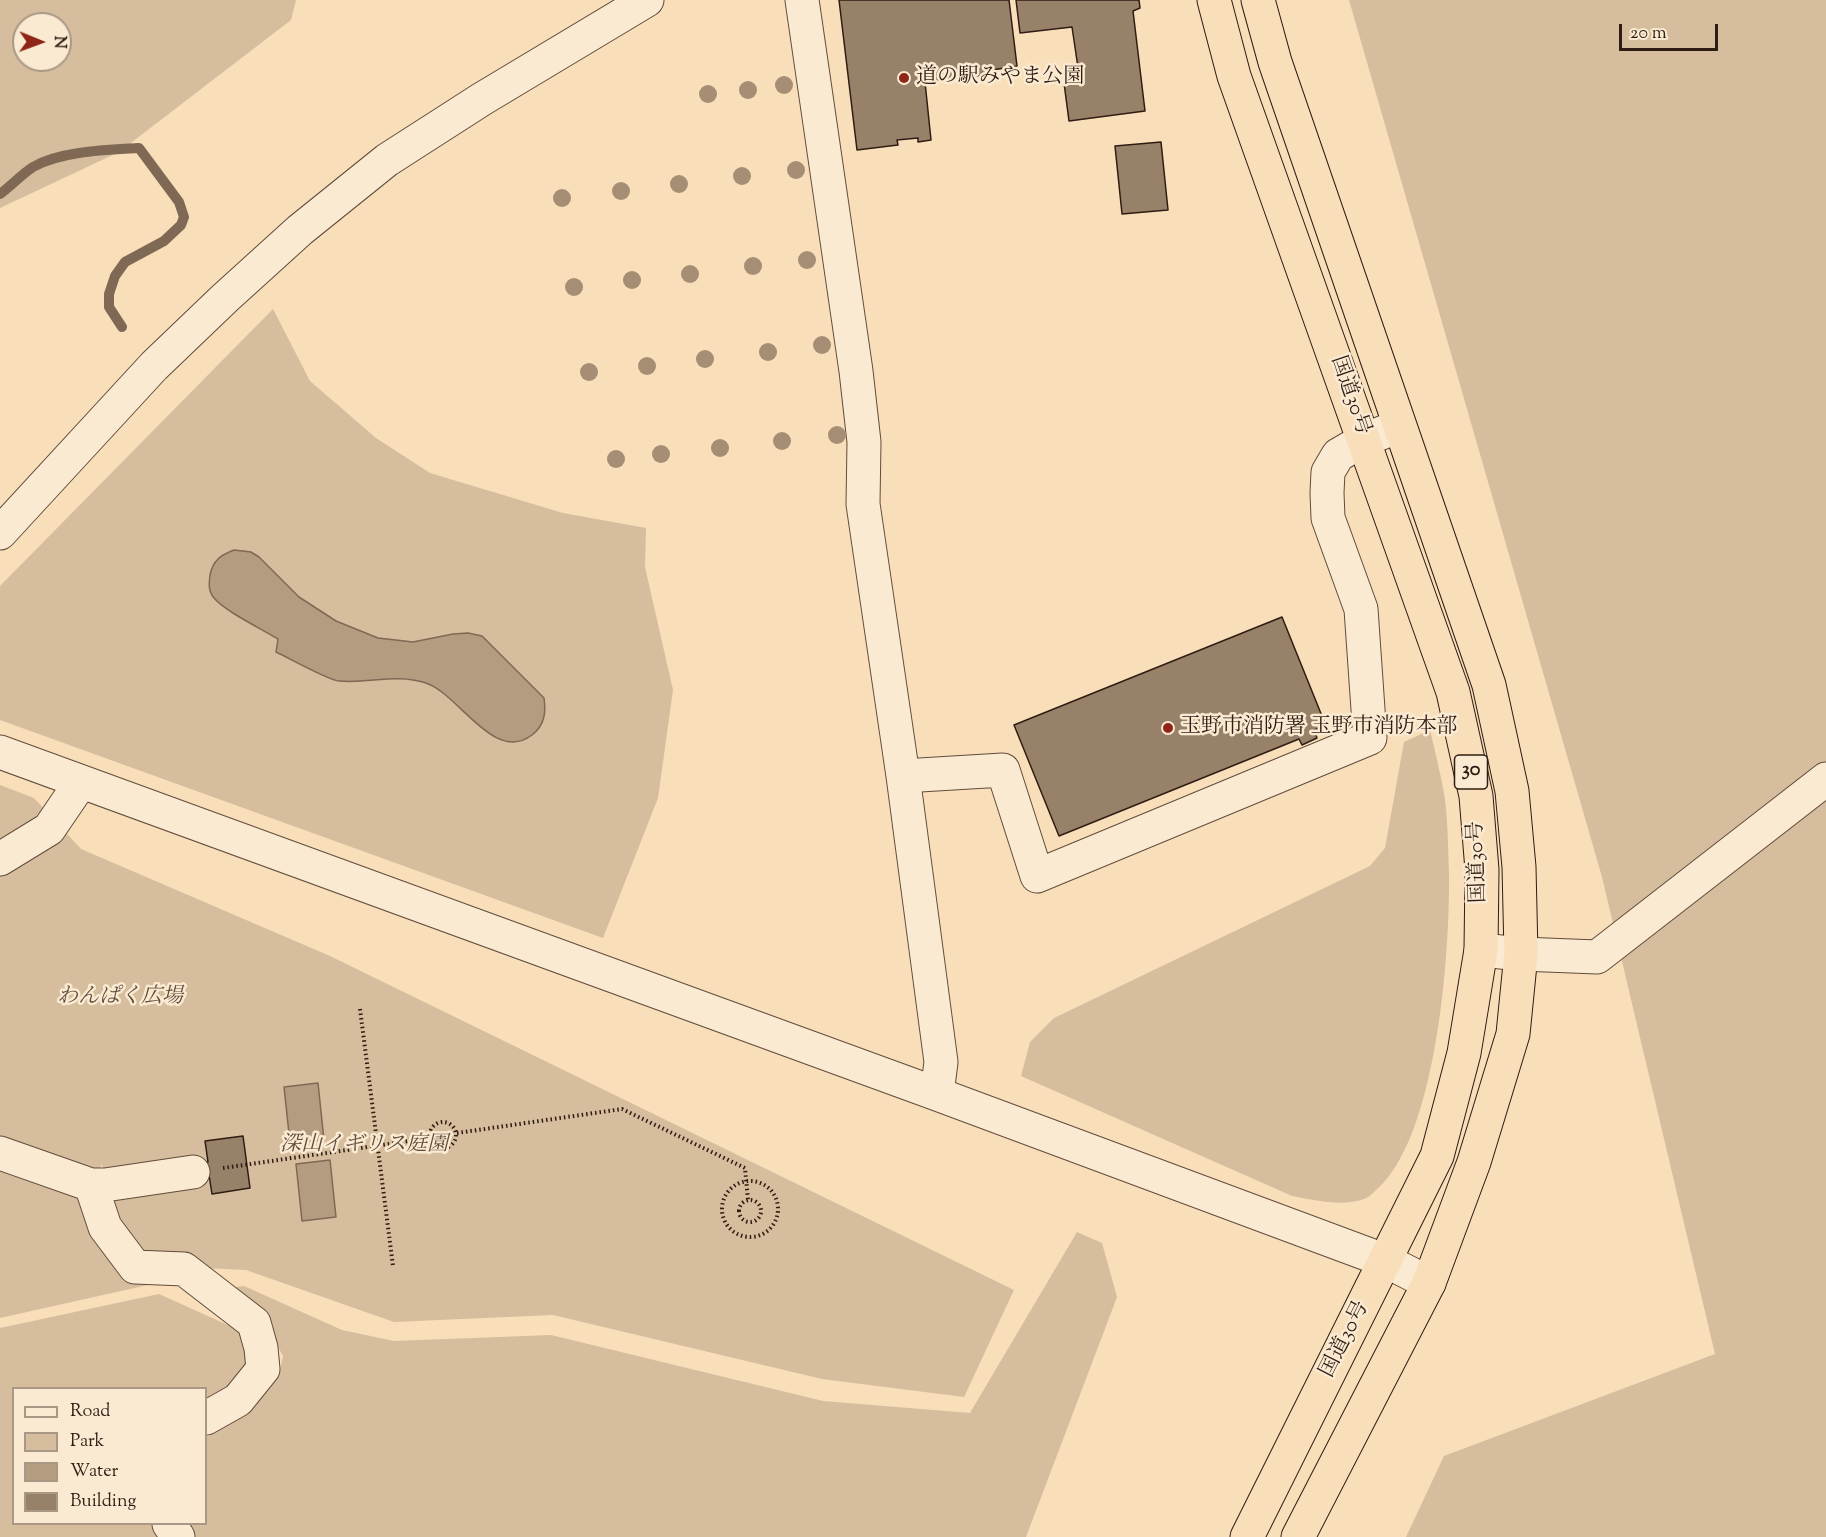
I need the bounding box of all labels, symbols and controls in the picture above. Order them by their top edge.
north arrow [12,12,72,72]
scale bar [1622,12,1721,50]
text: 20 m [1630,21,1667,47]
text: N [47,36,70,49]
place label: 道の駅みやま公園 [916,65,1084,91]
marker: 道の駅みやま公園 [897,71,911,85]
street label: 国道30号 [1324,353,1374,439]
place label: 玉野市消防署 玉野市消防本部 [1180,715,1457,741]
marker: 玉野市消防署 玉野市消防本部 [1161,721,1175,735]
road number: 30 [1454,755,1488,789]
street label: 国道30号 [1465,820,1493,904]
park label: わんぱく広場 [57,985,183,1011]
park label: 深山イギリス庭園 [280,1133,448,1159]
street label: 国道30号 [1316,1298,1376,1382]
legend [12,1387,207,1525]
text: Road [70,1399,110,1425]
text: Park [70,1429,104,1455]
text: Water [70,1459,118,1485]
text: Building [70,1489,136,1515]

